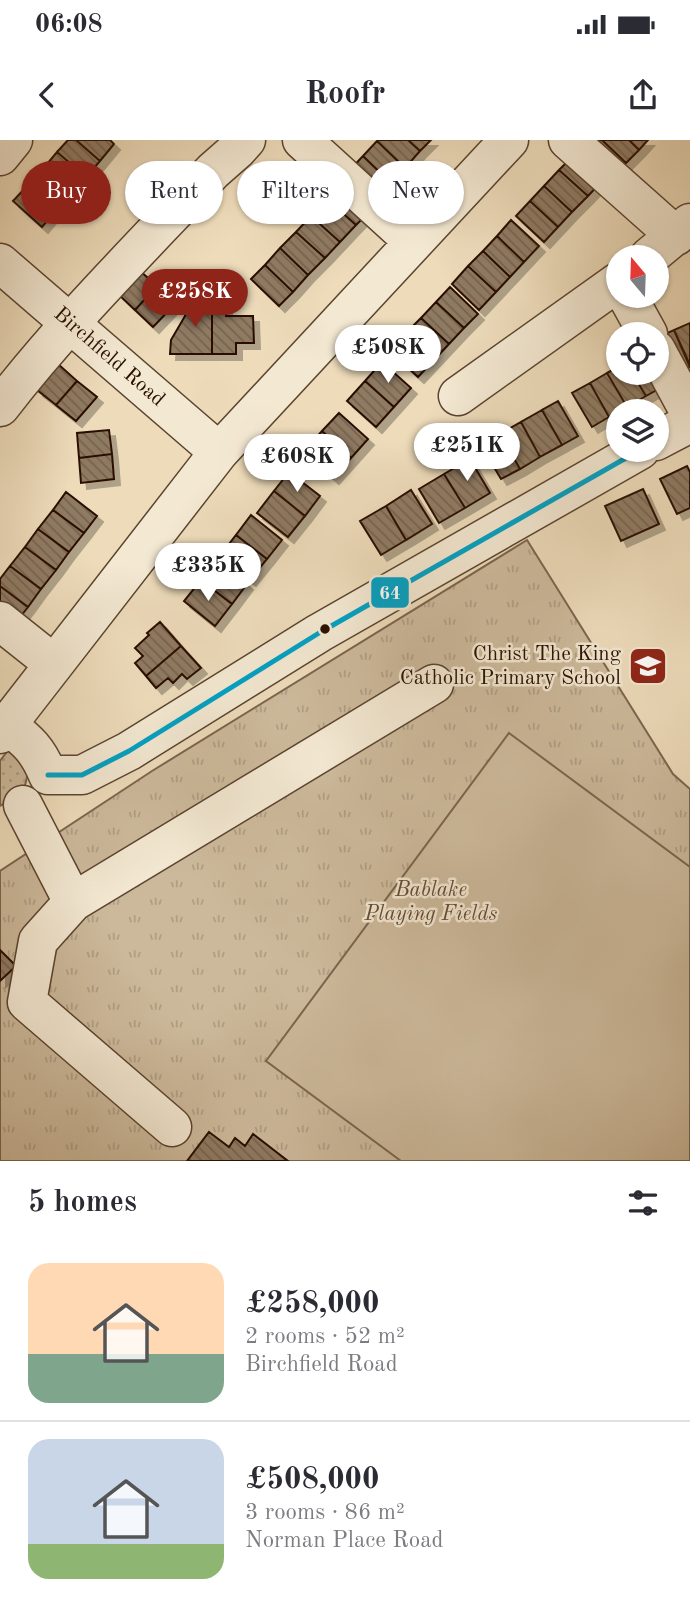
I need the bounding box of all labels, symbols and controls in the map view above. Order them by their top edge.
text: 06:08 [35,12,103,38]
icon: back [28,76,66,114]
icon: share [624,76,662,114]
text: Roofr [305,79,385,111]
chip: Buy [21,161,111,224]
chip: Rent [125,161,223,224]
chip: Filters [237,161,354,224]
chip: New [368,161,464,224]
north arrow [606,245,668,308]
map controls [606,245,669,462]
pin: £258K [146,270,244,329]
text: £258K [158,280,232,303]
street label: Birchfield Road [49,303,169,411]
button: locate [606,322,669,385]
pin: £508K [339,326,437,385]
text: £508K [351,336,425,359]
button: layers [606,399,669,462]
pin: £251K [418,424,516,483]
pin: £608K [248,434,346,494]
text: £251K [430,434,504,457]
text: £608K [260,445,334,468]
pin: £335K [159,544,257,603]
text: £335K [171,554,245,577]
line badge: 64 [370,576,410,609]
text: 64 [379,585,401,604]
unlabelled marker [318,622,332,636]
place label: Christ The King Catholic Primary School [400,644,622,689]
school or university icon: Christ The King Catholic Primary School [627,645,669,687]
park label: Bablake Playing Fields [364,880,498,925]
icon: filters [624,1184,662,1222]
text: 5 homes [28,1188,137,1218]
text: £258,000 [245,1289,379,1319]
icon: home [84,1291,168,1375]
text: 2 rooms · 52 m² [245,1325,405,1348]
text: Birchfield Road [245,1353,398,1376]
text: £508,000 [245,1465,379,1495]
icon: home [84,1467,168,1551]
text: 3 rooms · 86 m² [245,1501,405,1524]
text: Norman Place Road [245,1529,444,1552]

